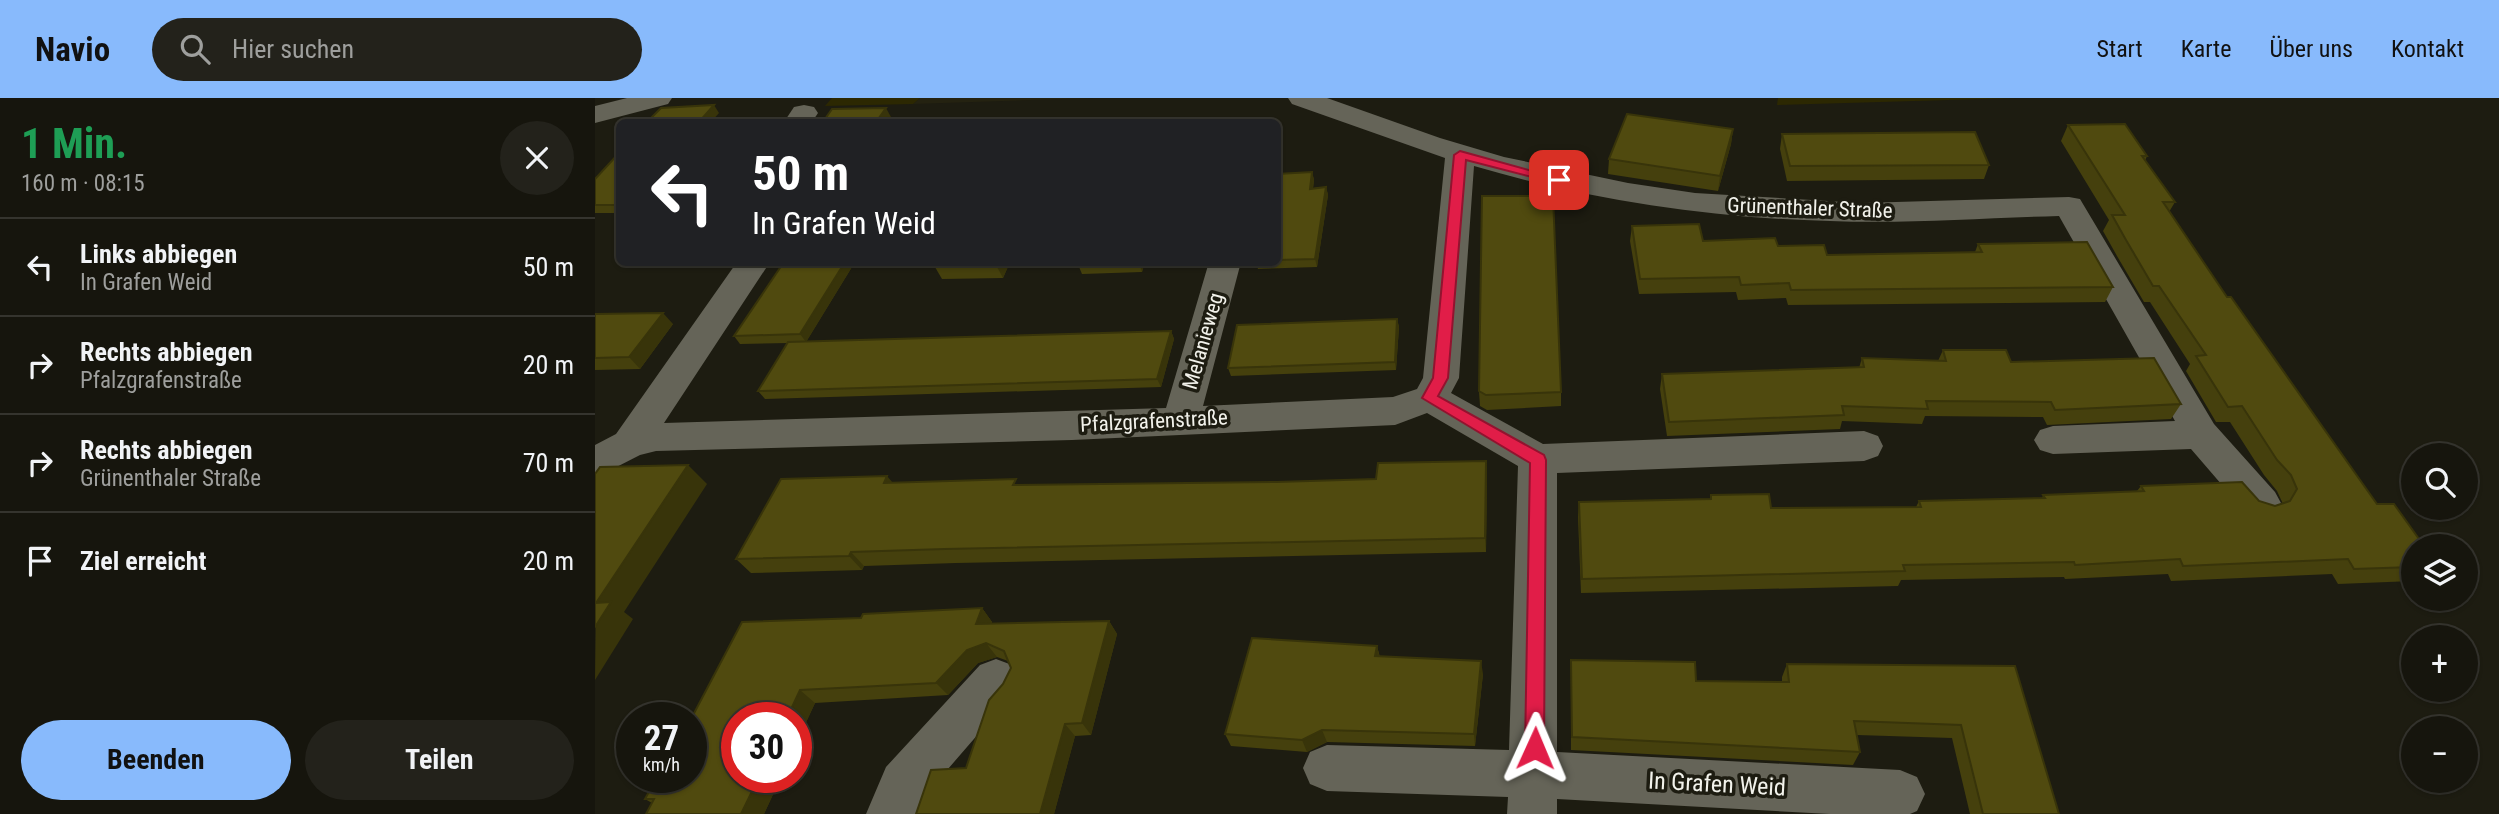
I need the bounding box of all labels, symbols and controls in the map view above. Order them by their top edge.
search box [152,18,642,81]
text: Navio [35,30,110,69]
icon: search [176,30,214,68]
text: Hier suchen [232,34,354,64]
text: Start [2097,35,2143,63]
text: Karte [2181,35,2231,63]
text: Über uns [2269,35,2353,63]
text: Kontakt [2391,35,2464,63]
text: 1 Min. [21,119,127,168]
button: close [500,121,574,195]
text: 50 m [752,145,849,202]
icon: left [637,147,728,238]
pin [1529,150,1589,210]
icon: arrive [1540,161,1578,199]
text: 160 m · 08:15 [21,170,145,197]
street label: Grünenthaler Straße [1727,193,1893,223]
text: In Grafen Weid [752,204,936,242]
text: Links abbiegen [80,239,237,269]
icon: left [21,248,59,286]
text: 50 m [523,252,574,282]
text: In Grafen Weid [80,269,212,296]
street label: Melanieweg [1178,290,1228,392]
text: Rechts abbiegen [80,337,253,367]
icon: right [21,346,59,384]
text: 20 m [523,350,574,380]
text: Pfalzgrafenstraße [80,367,242,394]
street label: Pfalzgrafenstraße [1080,405,1229,437]
text: Rechts abbiegen [80,435,253,465]
map controls [2401,443,2478,793]
button: search [2401,443,2478,520]
icon: right [21,444,59,482]
text: 70 m [523,448,574,478]
text: Grünenthaler Straße [80,465,261,492]
button: layers [2401,534,2478,611]
icon: arrive [21,542,59,580]
text: Ziel erreicht [80,546,206,576]
text: 20 m [523,546,574,576]
button: + [2401,625,2478,702]
speed limit sign: 30 [721,702,812,793]
position arrow [1498,711,1572,785]
button: − [2401,716,2478,793]
text: 27 [644,718,679,759]
button: Beenden [21,720,291,800]
button: Teilen [305,720,574,800]
text: km/h [643,754,680,775]
street label: In Grafen Weid [1647,766,1787,802]

